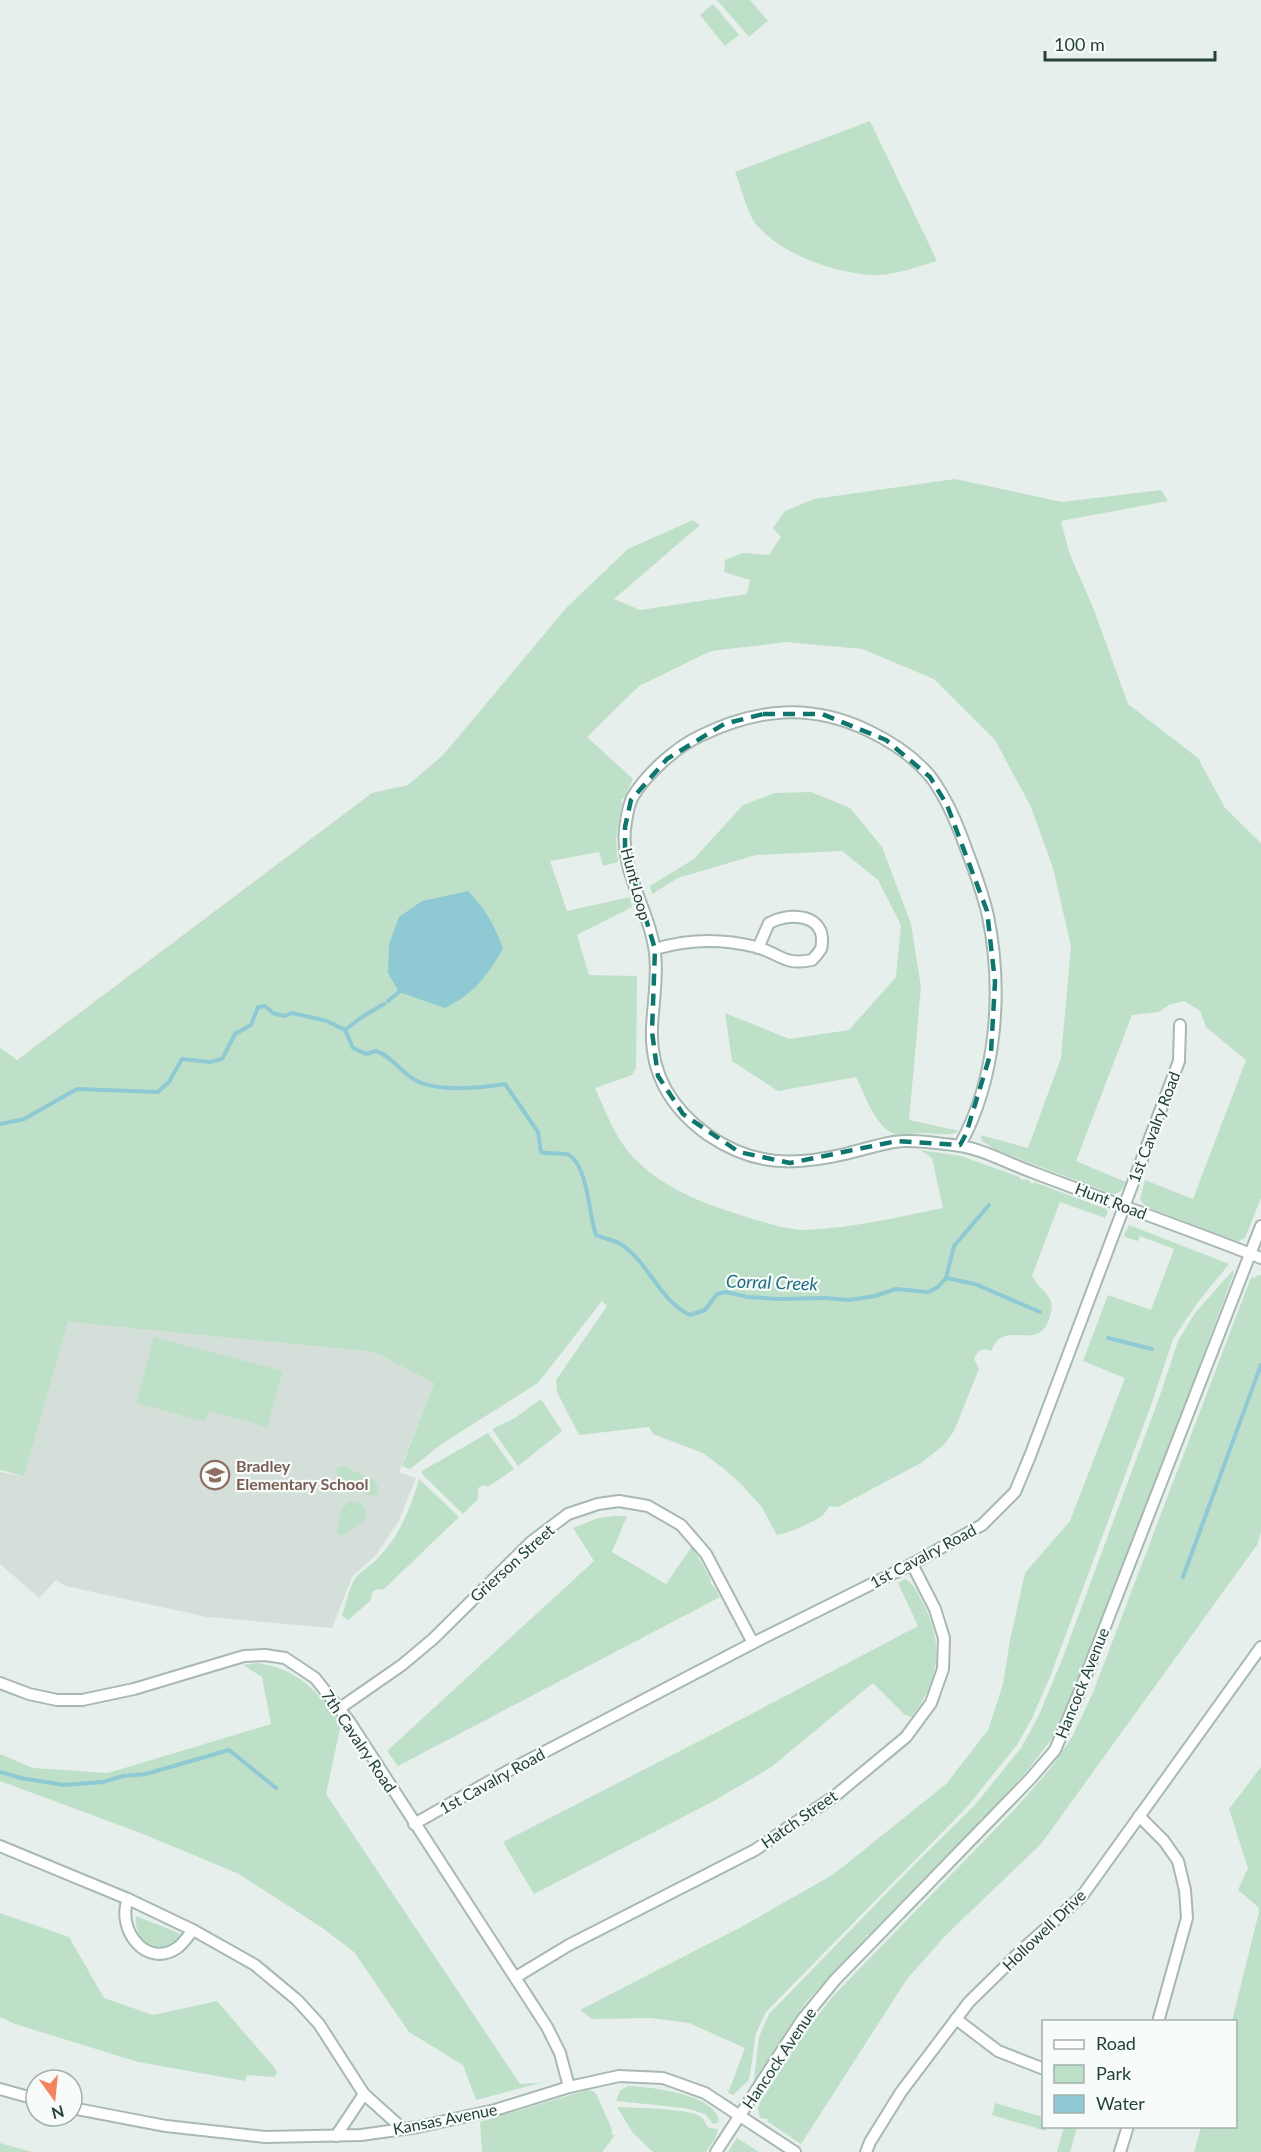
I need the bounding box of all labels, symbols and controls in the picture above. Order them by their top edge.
scale bar [1045,24,1214,62]
text: 100 m [1054,33,1105,55]
street label: Hunt Loop [618,845,655,922]
street label: 1st Cavalry Road [1124,1069,1183,1185]
street label: Hunt Road [1073,1178,1150,1223]
water label: Corral Creek [726,1269,819,1295]
place label: Bradley Elementary School [236,1456,368,1493]
school or university icon: Bradley Elementary School [199,1459,231,1491]
street label: Grierson Street [466,1520,558,1605]
street label: 1st Cavalry Road [866,1520,979,1592]
street label: Hancock Avenue [1051,1625,1112,1741]
street label: 7th Cavalry Road [318,1686,401,1796]
street label: 1st Cavalry Road [436,1744,548,1817]
street label: Hatch Street [757,1785,841,1852]
street label: Hollowell Drive [998,1885,1089,1974]
street label: Hancock Avenue [738,2004,819,2112]
legend [1042,2020,1237,2128]
text: Road [1096,2032,1136,2054]
text: Park [1096,2062,1132,2084]
north arrow [24,2068,84,2128]
text: Water [1096,2092,1145,2114]
street label: Kansas Avenue [391,2099,499,2138]
text: N [50,2102,66,2124]

